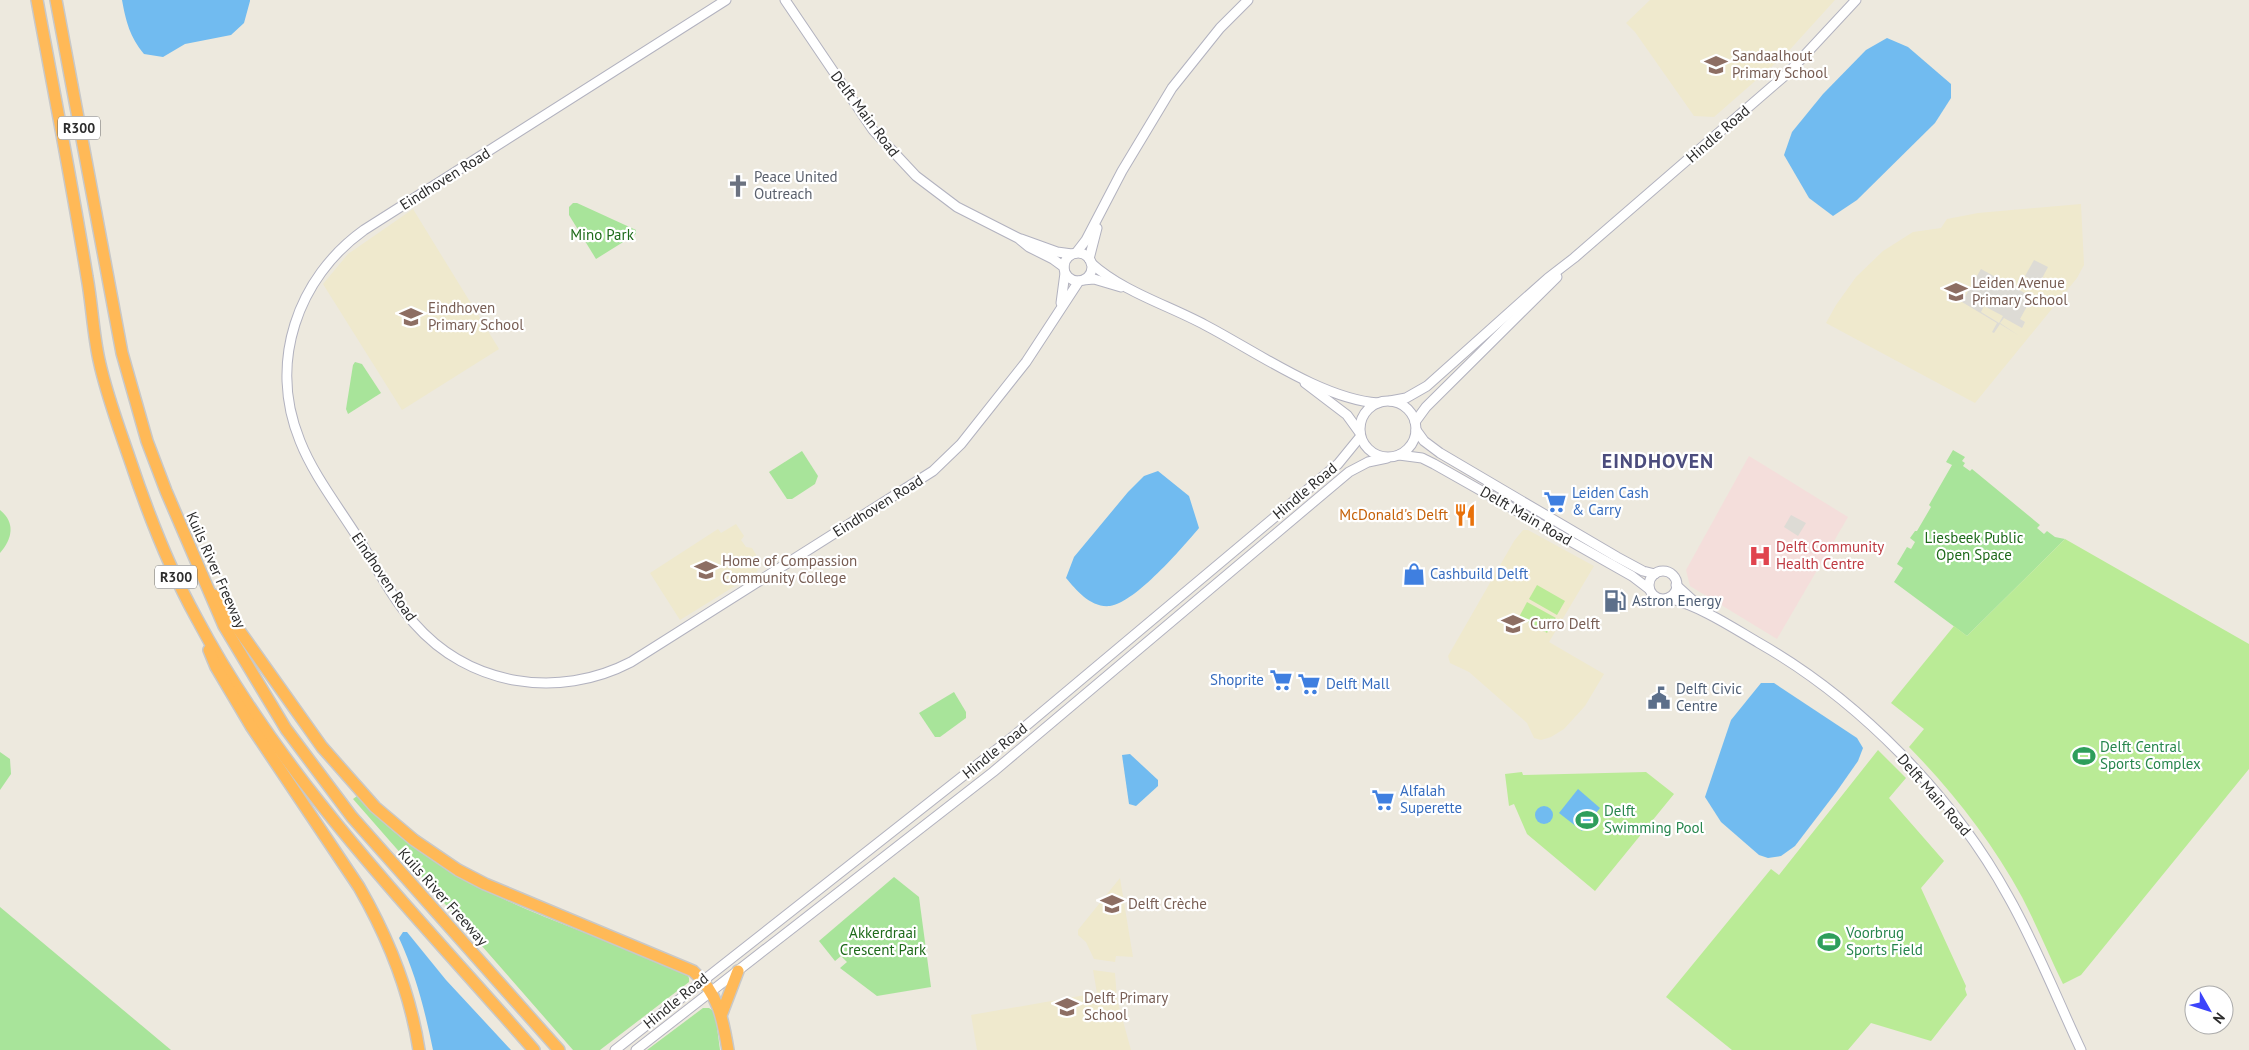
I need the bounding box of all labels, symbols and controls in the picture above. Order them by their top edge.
place label: Sandaalhout Primary School [1732,46,1828,82]
school or university icon: Sandaalhout Primary School [1703,52,1729,78]
street label: Delft Main Road [827,67,904,160]
street label: Hindle Road [1682,101,1753,166]
road number: R300 [58,116,100,140]
street label: Eindhoven Road [396,143,493,214]
place label: Peace United Outreach [754,167,838,203]
church icon: Peace United Outreach [725,173,751,199]
park label: Mino Park [570,225,635,244]
place label: Leiden Avenue Primary School [1972,273,2068,309]
school or university icon: Leiden Avenue Primary School [1943,279,1969,305]
place label: Eindhoven Primary School [428,298,524,334]
school or university icon: Eindhoven Primary School [398,304,424,330]
district label: EINDHOVEN [1602,448,1714,474]
street label: Hindle Road [1269,458,1341,523]
street label: Eindhoven Road [829,470,926,541]
street label: Delft Main Road [1477,482,1575,549]
place label: Leiden Cash & Carry [1572,483,1649,519]
supermarket icon: Leiden Cash & Carry [1542,489,1568,515]
restaurant icon: McDonald's Delft [1452,502,1478,528]
place label: McDonald's Delft [1339,505,1448,524]
street label: Kuils River Freeway [182,509,251,631]
park label: Liesbeek Public Open Space [1925,528,2024,564]
street label: Eindhoven Road [348,529,421,625]
place label: Delft Community Health Centre [1776,537,1884,573]
hospital icon: Delft Community Health Centre [1747,543,1773,569]
place label: Home of Compassion Community College [722,551,857,587]
school or university icon: Home of Compassion Community College [693,557,719,583]
shop icon: Cashbuild Delft [1401,561,1427,587]
place label: Cashbuild Delft [1430,564,1528,583]
road number: R300 [155,566,197,588]
fuel station icon: Astron Energy [1602,588,1628,614]
place label: Astron Energy [1632,591,1722,610]
school or university icon: Curro Delft [1500,611,1526,637]
place label: Curro Delft [1530,614,1600,633]
supermarket icon: Shoprite [1268,667,1294,693]
place label: Shoprite [1210,670,1264,689]
supermarket icon: Delft Mall [1296,671,1322,697]
place label: Delft Mall [1326,674,1390,693]
place label: Delft Civic Centre [1676,679,1742,715]
public building icon: Delft Civic Centre [1646,685,1672,711]
street label: Hindle Road [958,719,1031,783]
place label: Delft Central Sports Complex [2100,737,2201,773]
sports icon: Delft Central Sports Complex [2071,743,2097,769]
street label: Delft Main Road [1894,750,1975,840]
place label: Alfalah Superette [1400,781,1462,817]
supermarket icon: Alfalah Superette [1370,787,1396,813]
place label: Delft Swimming Pool [1604,801,1705,837]
sports icon: Delft Swimming Pool [1574,807,1600,833]
street label: Kuils River Freeway [394,844,492,950]
school or university icon: Delft Crèche [1099,891,1125,917]
place label: Delft Crèche [1128,894,1207,913]
park label: Akkerdraai Crescent Park [840,923,927,959]
place label: Voorbrug Sports Field [1845,923,1923,959]
sports icon: Voorbrug Sports Field [1816,929,1842,955]
street label: Hindle Road [639,969,712,1033]
north arrow [2184,985,2234,1035]
place label: Delft Primary School [1084,988,1168,1024]
school or university icon: Delft Primary School [1054,994,1080,1020]
text: N [2209,1009,2229,1027]

